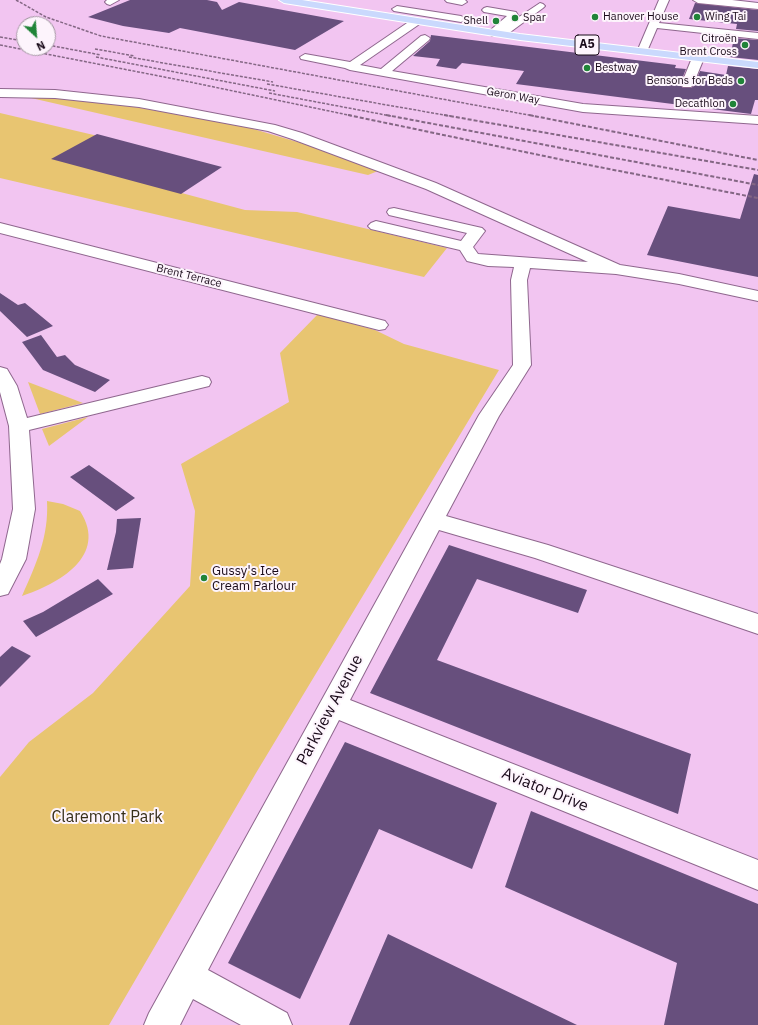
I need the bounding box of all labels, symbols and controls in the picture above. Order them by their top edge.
place label: Hanover House [603,10,679,24]
place label: Wing Tai [705,10,746,24]
place label: Spar [523,11,546,25]
marker: Hanover House [590,12,600,22]
marker: Wing Tai [692,12,702,22]
marker: Spar [510,13,520,23]
place label: Shell [463,14,488,28]
north arrow [16,16,56,56]
marker: Shell [491,16,501,26]
place label: Citroën Brent Cross [679,32,737,58]
road number: A5 [575,35,599,55]
text: N [34,38,47,54]
marker: Citroën Brent Cross [740,40,750,50]
place label: Bestway [595,61,637,75]
marker: Bestway [582,63,592,73]
place label: Bensons for Beds [647,74,733,88]
marker: Bensons for Beds [736,76,746,86]
street label: Geron Way [485,85,541,107]
place label: Decathlon [675,97,725,111]
marker: Decathlon [728,99,738,109]
street label: Brent Terrace [155,261,223,291]
place label: Gussy's Ice Cream Parlour [212,563,296,594]
marker: Gussy's Ice Cream Parlour [199,573,209,583]
street label: Parkview Avenue [293,652,367,768]
street label: Aviator Drive [499,764,591,816]
park label: Claremont Park [51,807,163,827]

